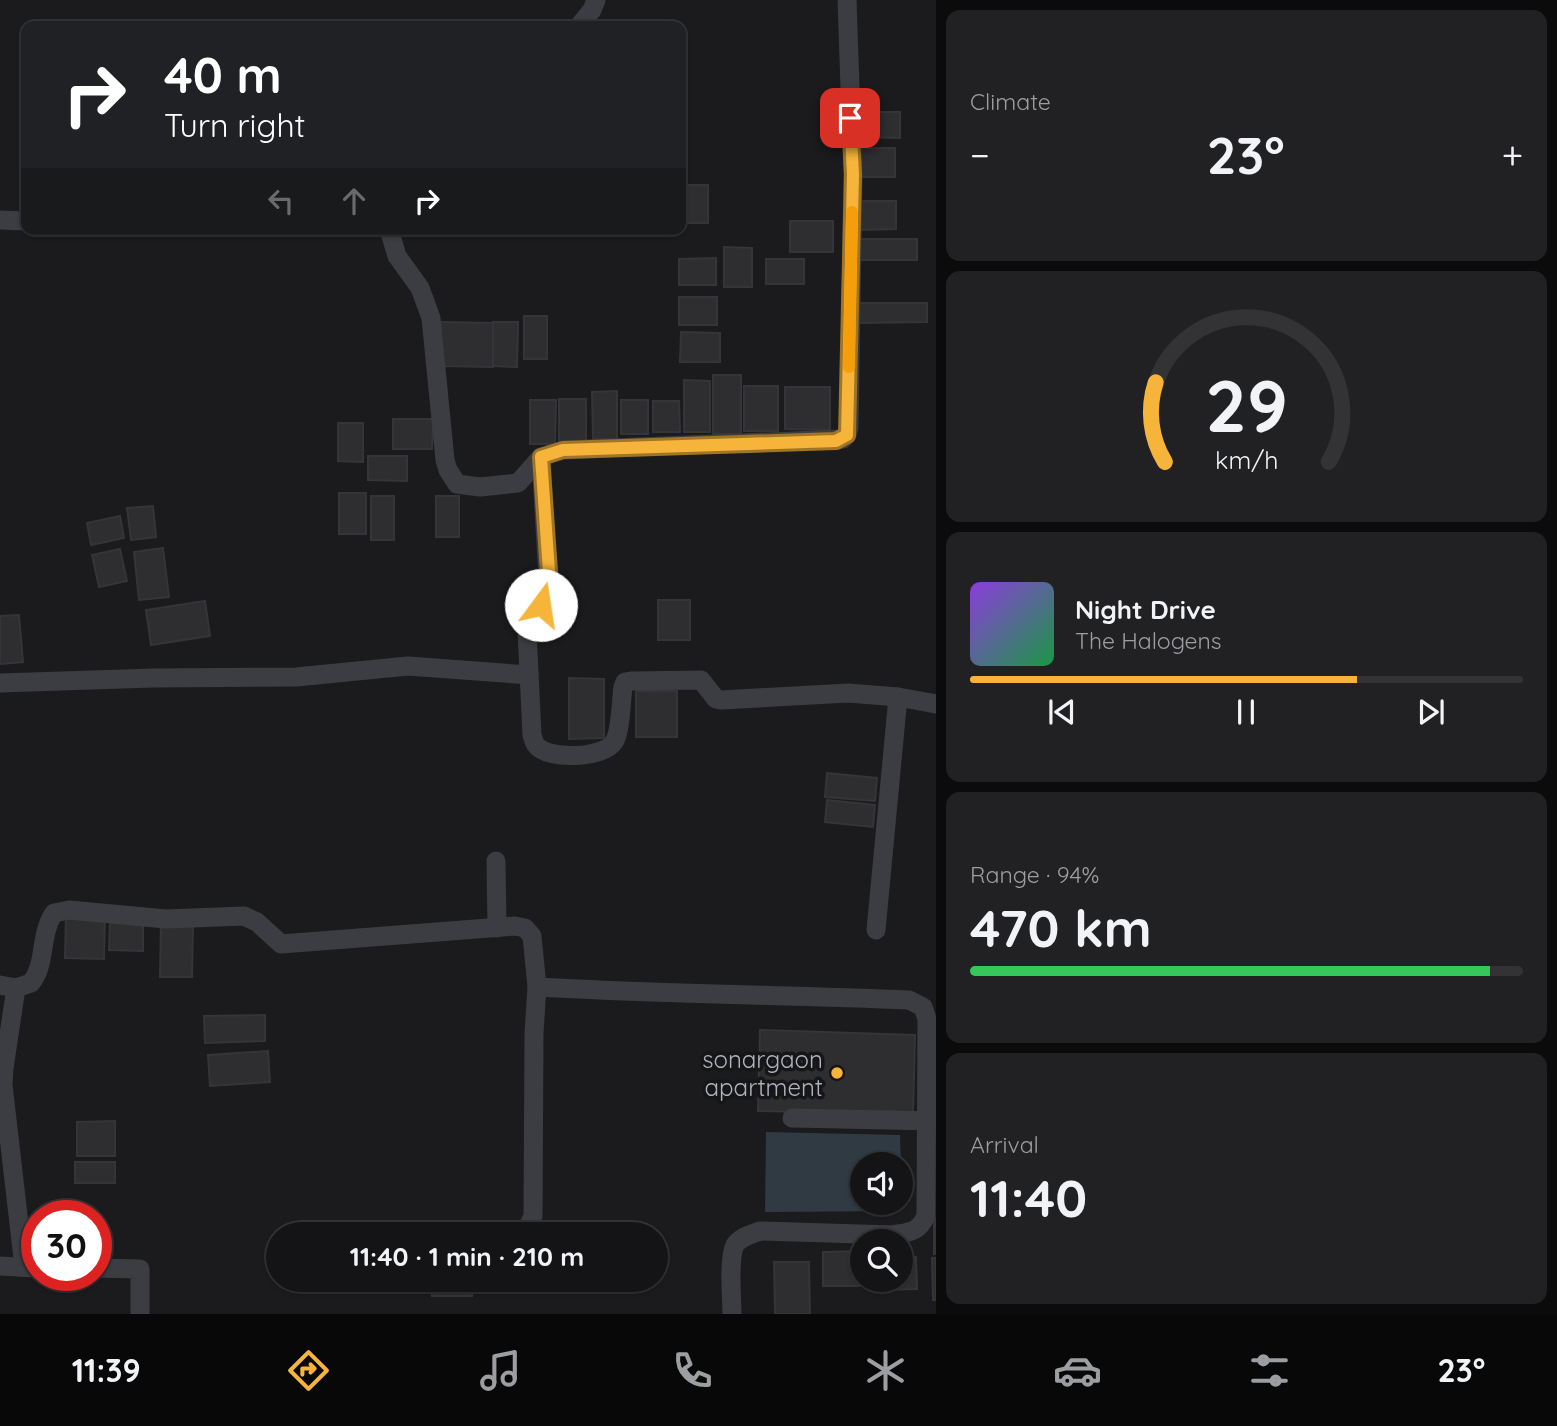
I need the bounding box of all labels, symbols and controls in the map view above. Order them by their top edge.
text: 40 m [164,44,282,105]
icon: right [49,49,140,140]
text: Climate [970,87,1051,116]
pin [820,88,880,148]
icon: arrive [831,99,869,137]
text: Turn right [164,105,305,145]
text: 23° [1207,122,1285,187]
text: − [970,131,990,179]
text: + [1502,131,1523,179]
icon: left [262,182,300,220]
icon: ahead [335,182,373,220]
icon: right [408,182,446,220]
text: 29 [1205,360,1288,451]
text: km/h [1215,444,1278,475]
position arrow [504,568,578,642]
text: Night Drive [1075,593,1216,626]
text: The Halogens [1075,626,1222,655]
icon: previous [1043,693,1081,731]
icon: pause [1227,693,1265,731]
icon: next [1412,693,1450,731]
text: Range · 94% [970,860,1099,889]
text: 470 km [970,895,1152,960]
place label: sonargaon apartment [702,1044,823,1102]
marker: sonargaon apartment [829,1065,845,1081]
text: Arrival [970,1130,1039,1159]
map controls [850,1152,913,1292]
button: sound [850,1152,913,1215]
text: 11:40 [970,1165,1087,1230]
speed limit sign: 30 [21,1200,112,1291]
button: search [850,1229,913,1292]
text: 11:40 · 1 min · 210 m [350,1240,584,1273]
icon: directions [284,1346,333,1395]
icon: music [476,1346,525,1395]
icon: phone [668,1346,717,1395]
icon: climate [861,1346,910,1395]
icon: car [1053,1346,1102,1395]
icon: filters [1245,1346,1294,1395]
text: 11:39 [72,1350,141,1390]
text: 23° [1437,1350,1485,1390]

